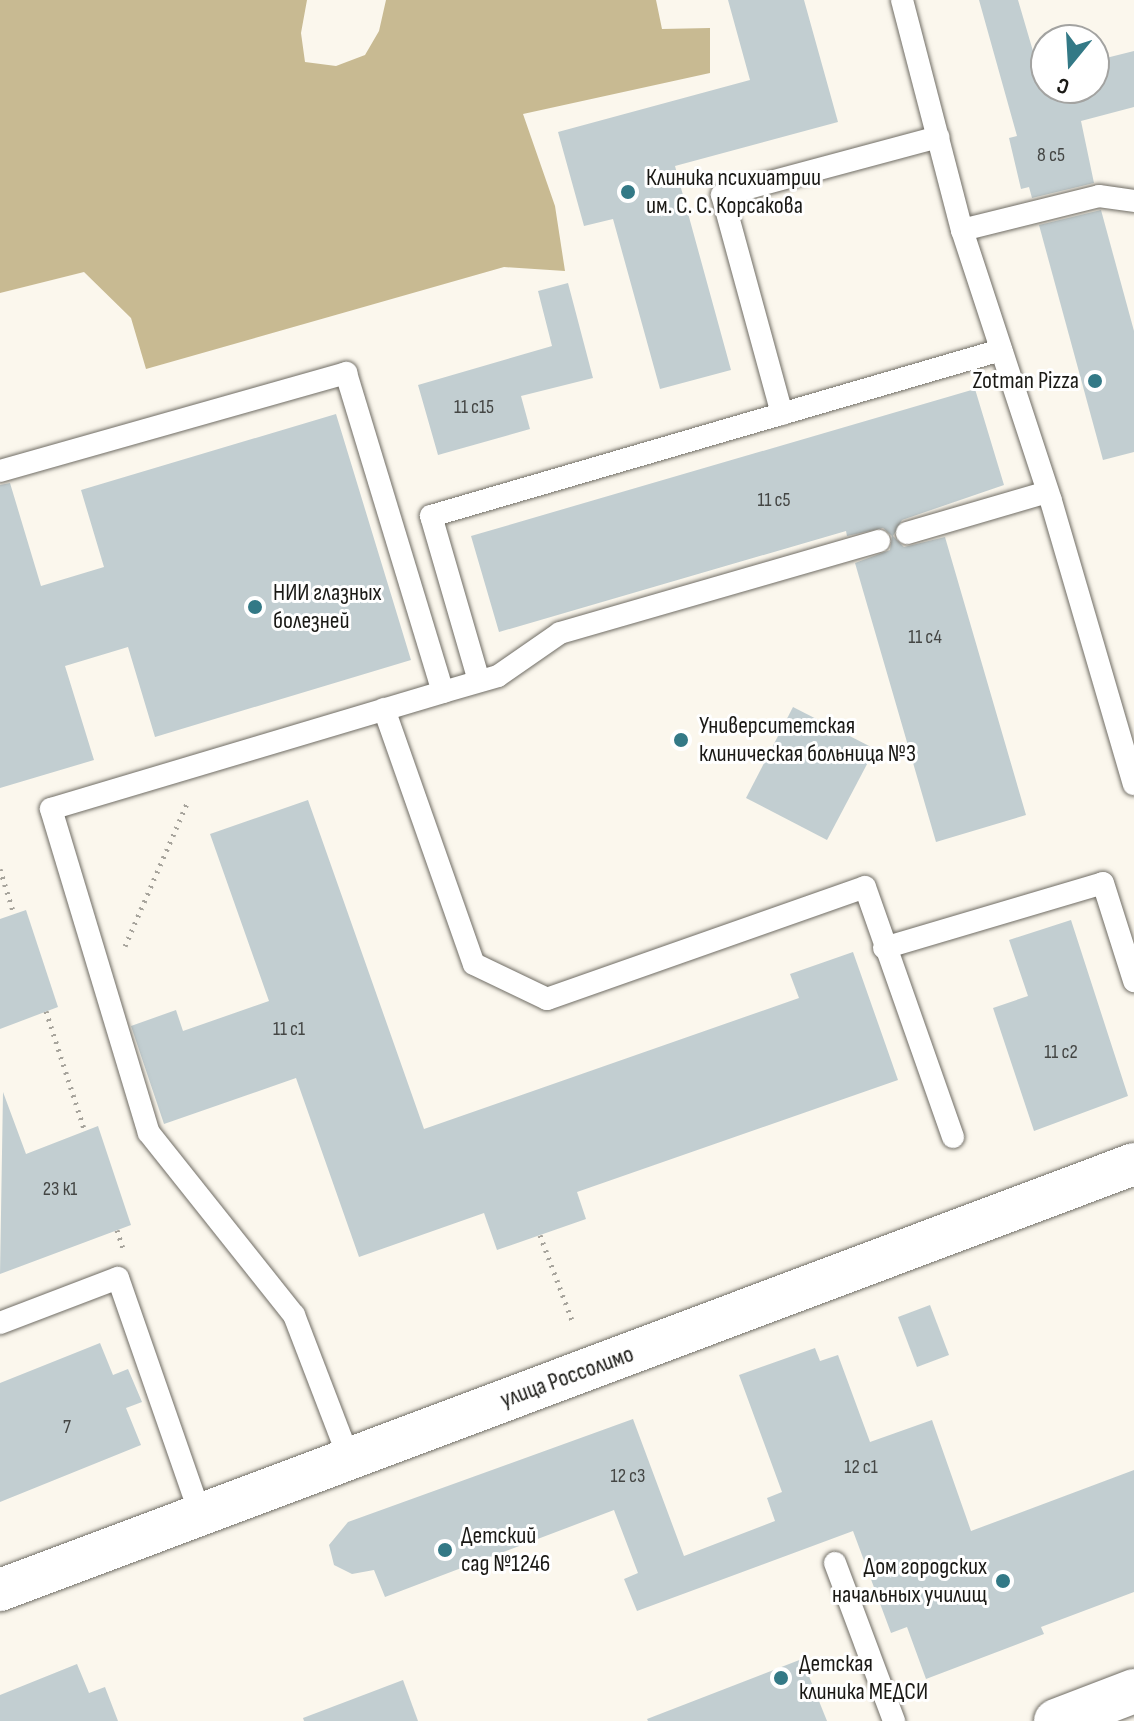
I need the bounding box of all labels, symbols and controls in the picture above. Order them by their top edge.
north arrow [1030,24,1110,104]
text: С [1054,71,1073,100]
house number: 8 с5 [1037,143,1065,167]
place label: Клиника психиатрии им. С. С. Корсакова [646,164,821,220]
marker: Клиника психиатрии им. С. С. Корсакова [617,181,639,203]
place label: Zotman Pizza [972,367,1079,395]
marker: Zotman Pizza [1086,372,1104,390]
house number: 11 с15 [454,395,494,419]
house number: 11 с5 [757,488,791,512]
place label: НИИ глазных болезней [273,579,382,635]
marker: НИИ глазных болезней [244,596,266,618]
house number: 11 с4 [908,625,942,649]
place label: Университетская клиническая больница №3 [699,712,916,768]
marker: Университетская клиническая больница №3 [670,729,692,751]
house number: 11 с1 [273,1017,305,1041]
house number: 11 с2 [1044,1040,1078,1064]
house number: 23 к1 [43,1177,77,1201]
street label: улица Россолимо [496,1340,638,1414]
house number: 7 [63,1415,71,1439]
house number: 12 с1 [844,1455,878,1479]
house number: 12 с3 [610,1464,646,1488]
place label: Детский сад №1246 [461,1522,550,1578]
marker: Детский сад №1246 [436,1541,454,1559]
place label: Дом городских начальных училищ [832,1553,987,1609]
marker: Дом городских начальных училищ [994,1572,1012,1590]
place label: Детская клиника МЕДСИ [799,1650,928,1706]
marker: Детская клиника МЕДСИ [770,1667,792,1689]

